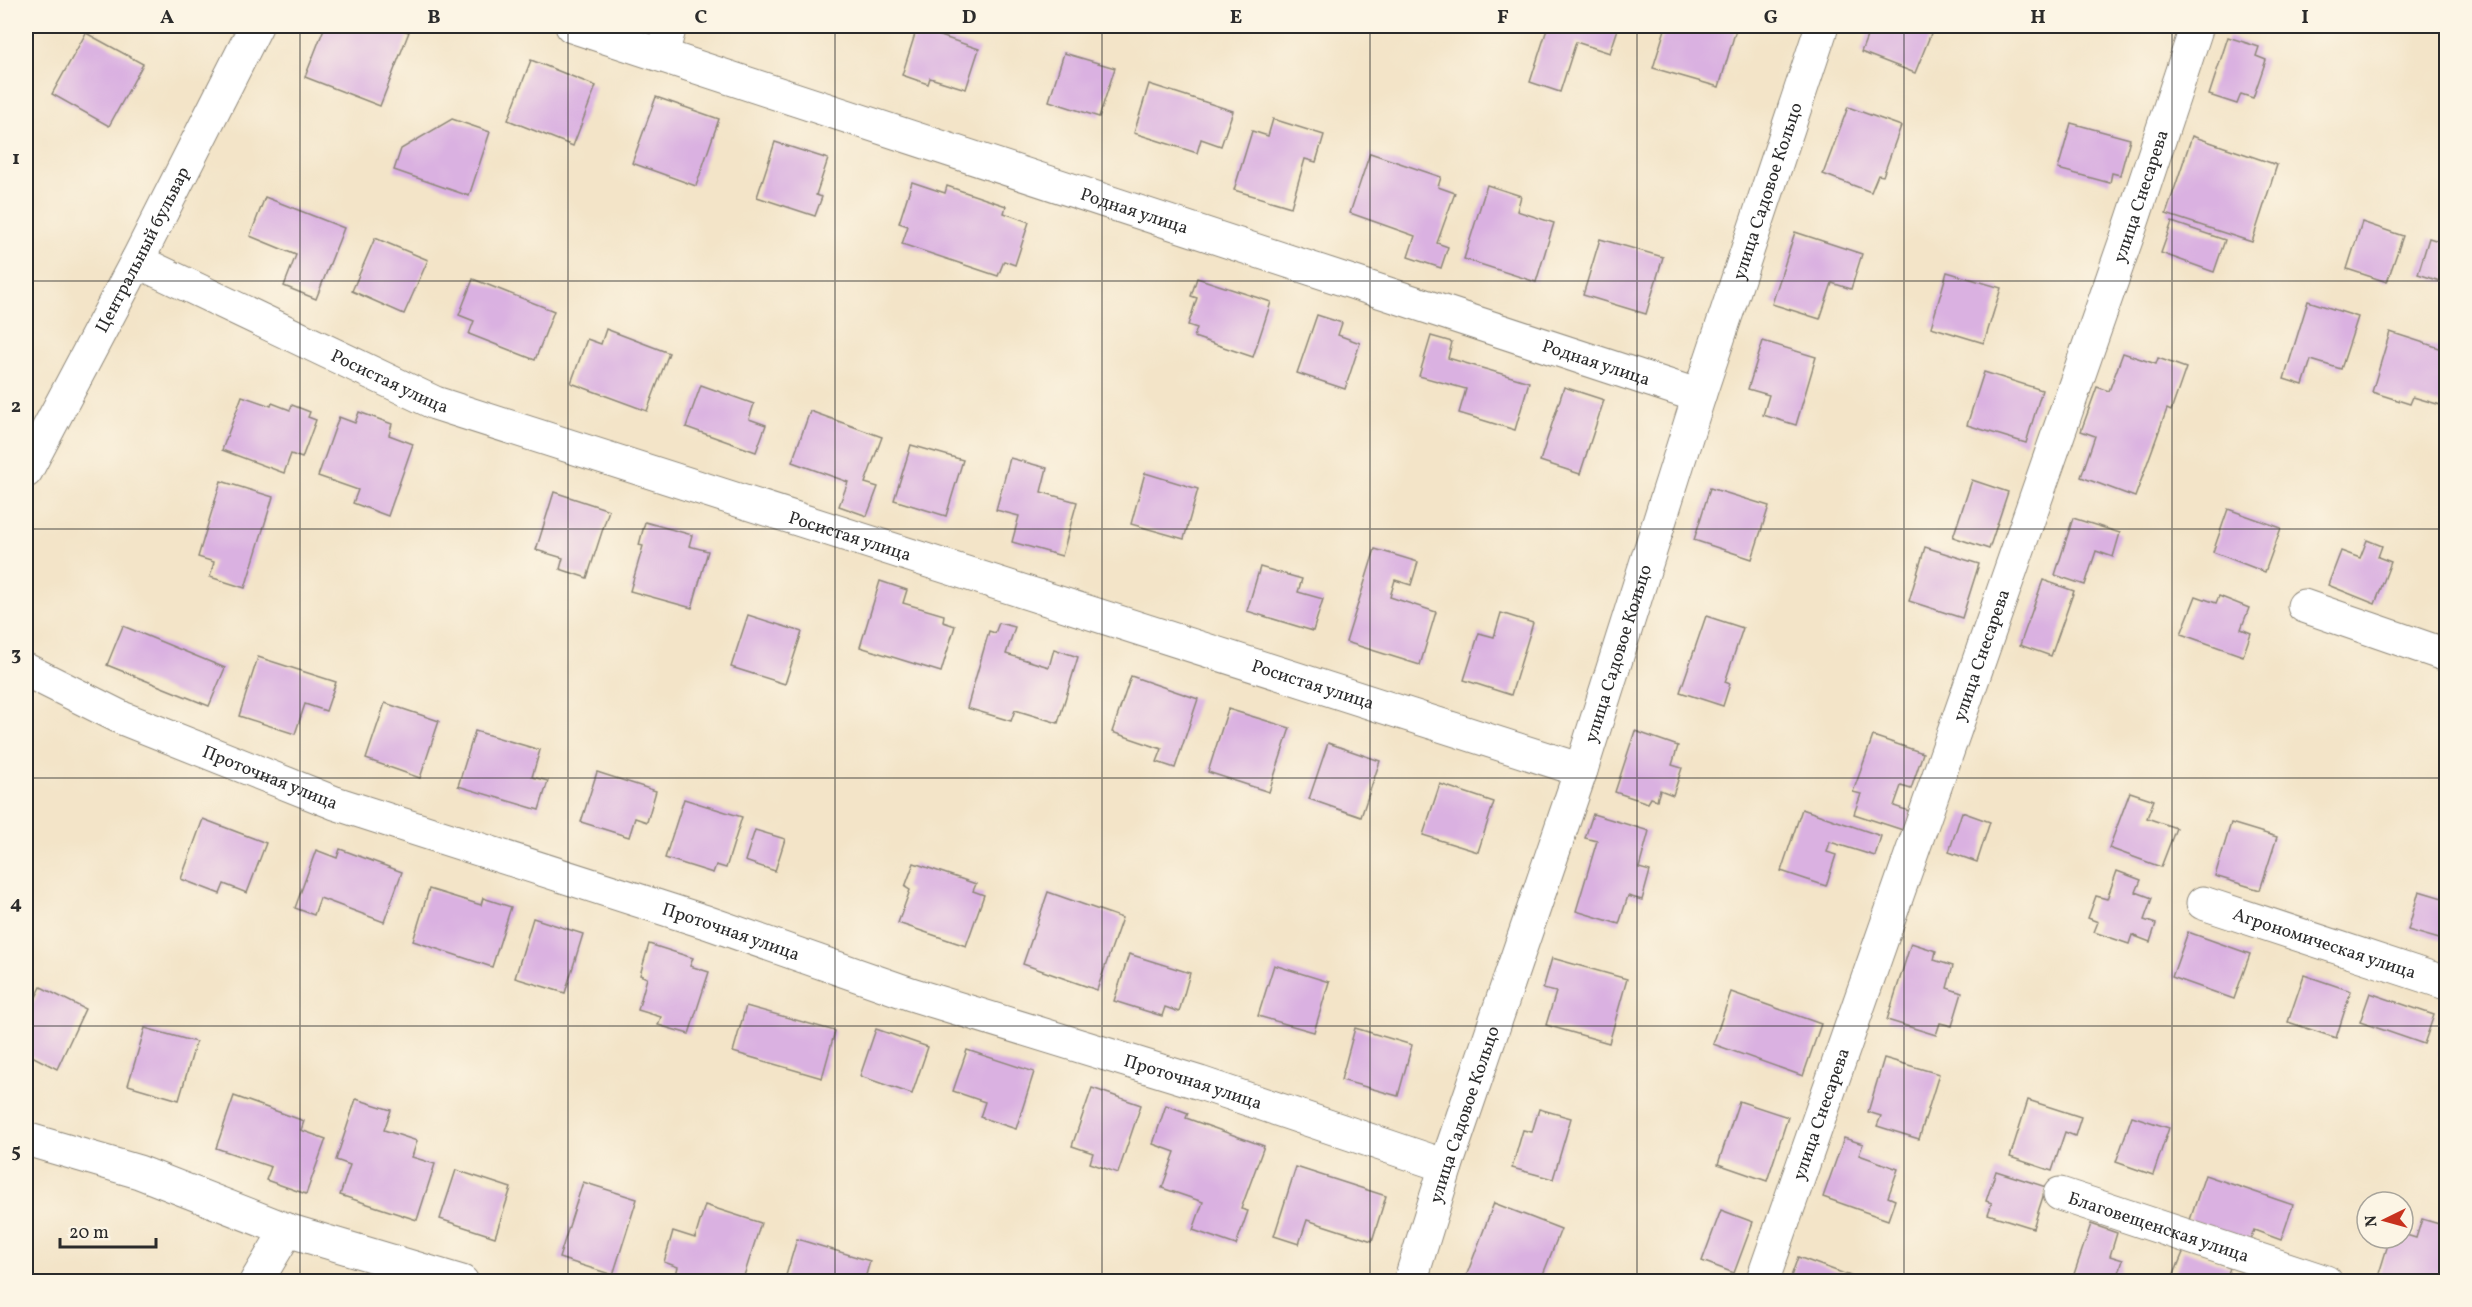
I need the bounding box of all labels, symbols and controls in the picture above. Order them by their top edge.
text: A [160,4,174,32]
text: B [427,4,441,32]
text: C [695,4,708,32]
text: D [962,4,976,32]
text: E [1230,4,1242,32]
text: F [1497,4,1509,32]
text: G [1764,4,1778,32]
text: H [2030,4,2046,32]
text: I [2301,4,2309,32]
street label: улица Садовое Кольцо [1727,100,1810,283]
street label: улица Снесарева [2108,127,2176,266]
text: 1 [12,145,20,173]
street label: Центральный бульвар [90,163,197,338]
street label: Родная улица [1077,183,1191,242]
street label: Родная улица [1538,334,1653,393]
street label: Росистая улица [326,344,451,420]
text: 2 [11,393,21,421]
street label: Росистая улица [785,506,914,569]
street label: улица Садовое Кольцо [1579,562,1659,746]
street label: улица Снесарева [1948,586,2017,725]
text: 3 [11,641,21,669]
street label: Росистая улица [1248,654,1377,717]
street label: Проточная улица [198,740,341,817]
text: 4 [10,890,22,918]
street label: Проточная улица [659,898,803,968]
street label: Агрономическая улица [2229,903,2419,986]
street label: улица Садовое Кольцо [1424,1023,1507,1207]
street label: улица Снесарева [1787,1045,1857,1184]
street label: Проточная улица [1120,1049,1265,1117]
text: 5 [11,1138,21,1166]
street label: Благовещенская улица [2065,1187,2252,1270]
north arrow [2355,1190,2415,1250]
scale bar [60,1211,156,1249]
text: N [2361,1214,2384,1228]
text: 20 m [69,1221,109,1246]

